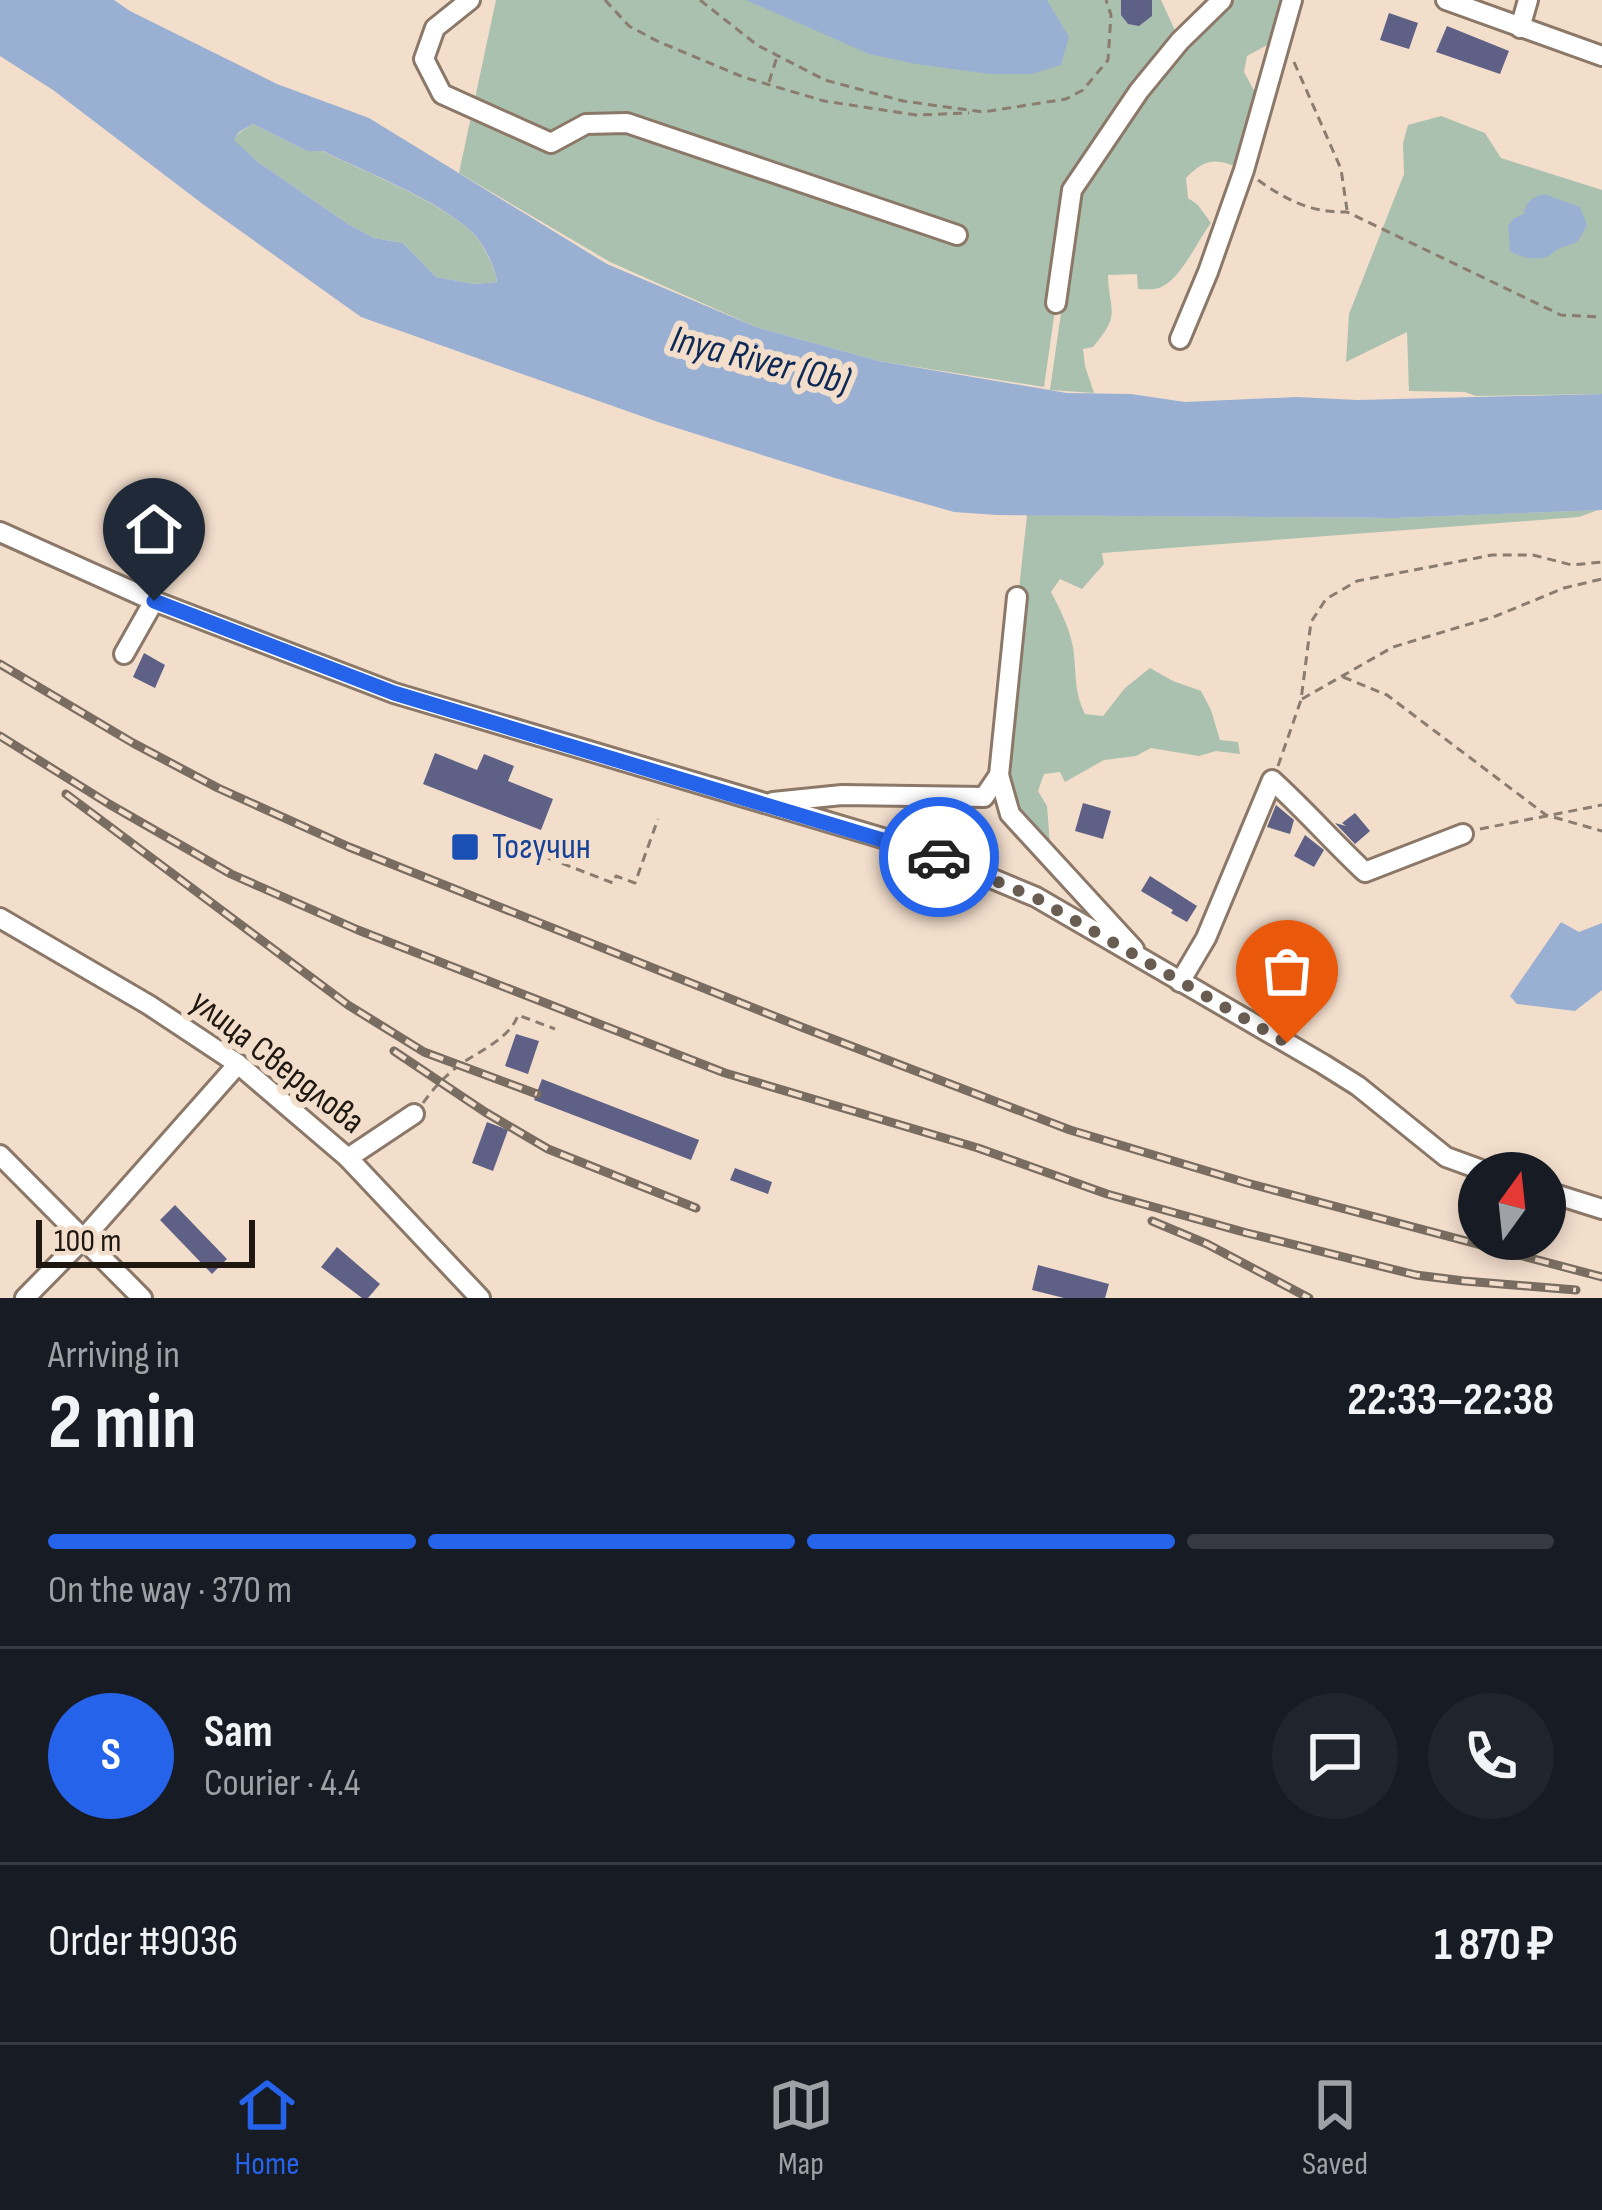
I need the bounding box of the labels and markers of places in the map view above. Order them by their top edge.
pin [103,478,205,601]
place label: Тогучин [492,826,591,869]
marker: Тогучин [449,831,481,863]
pin [1236,920,1338,1043]

